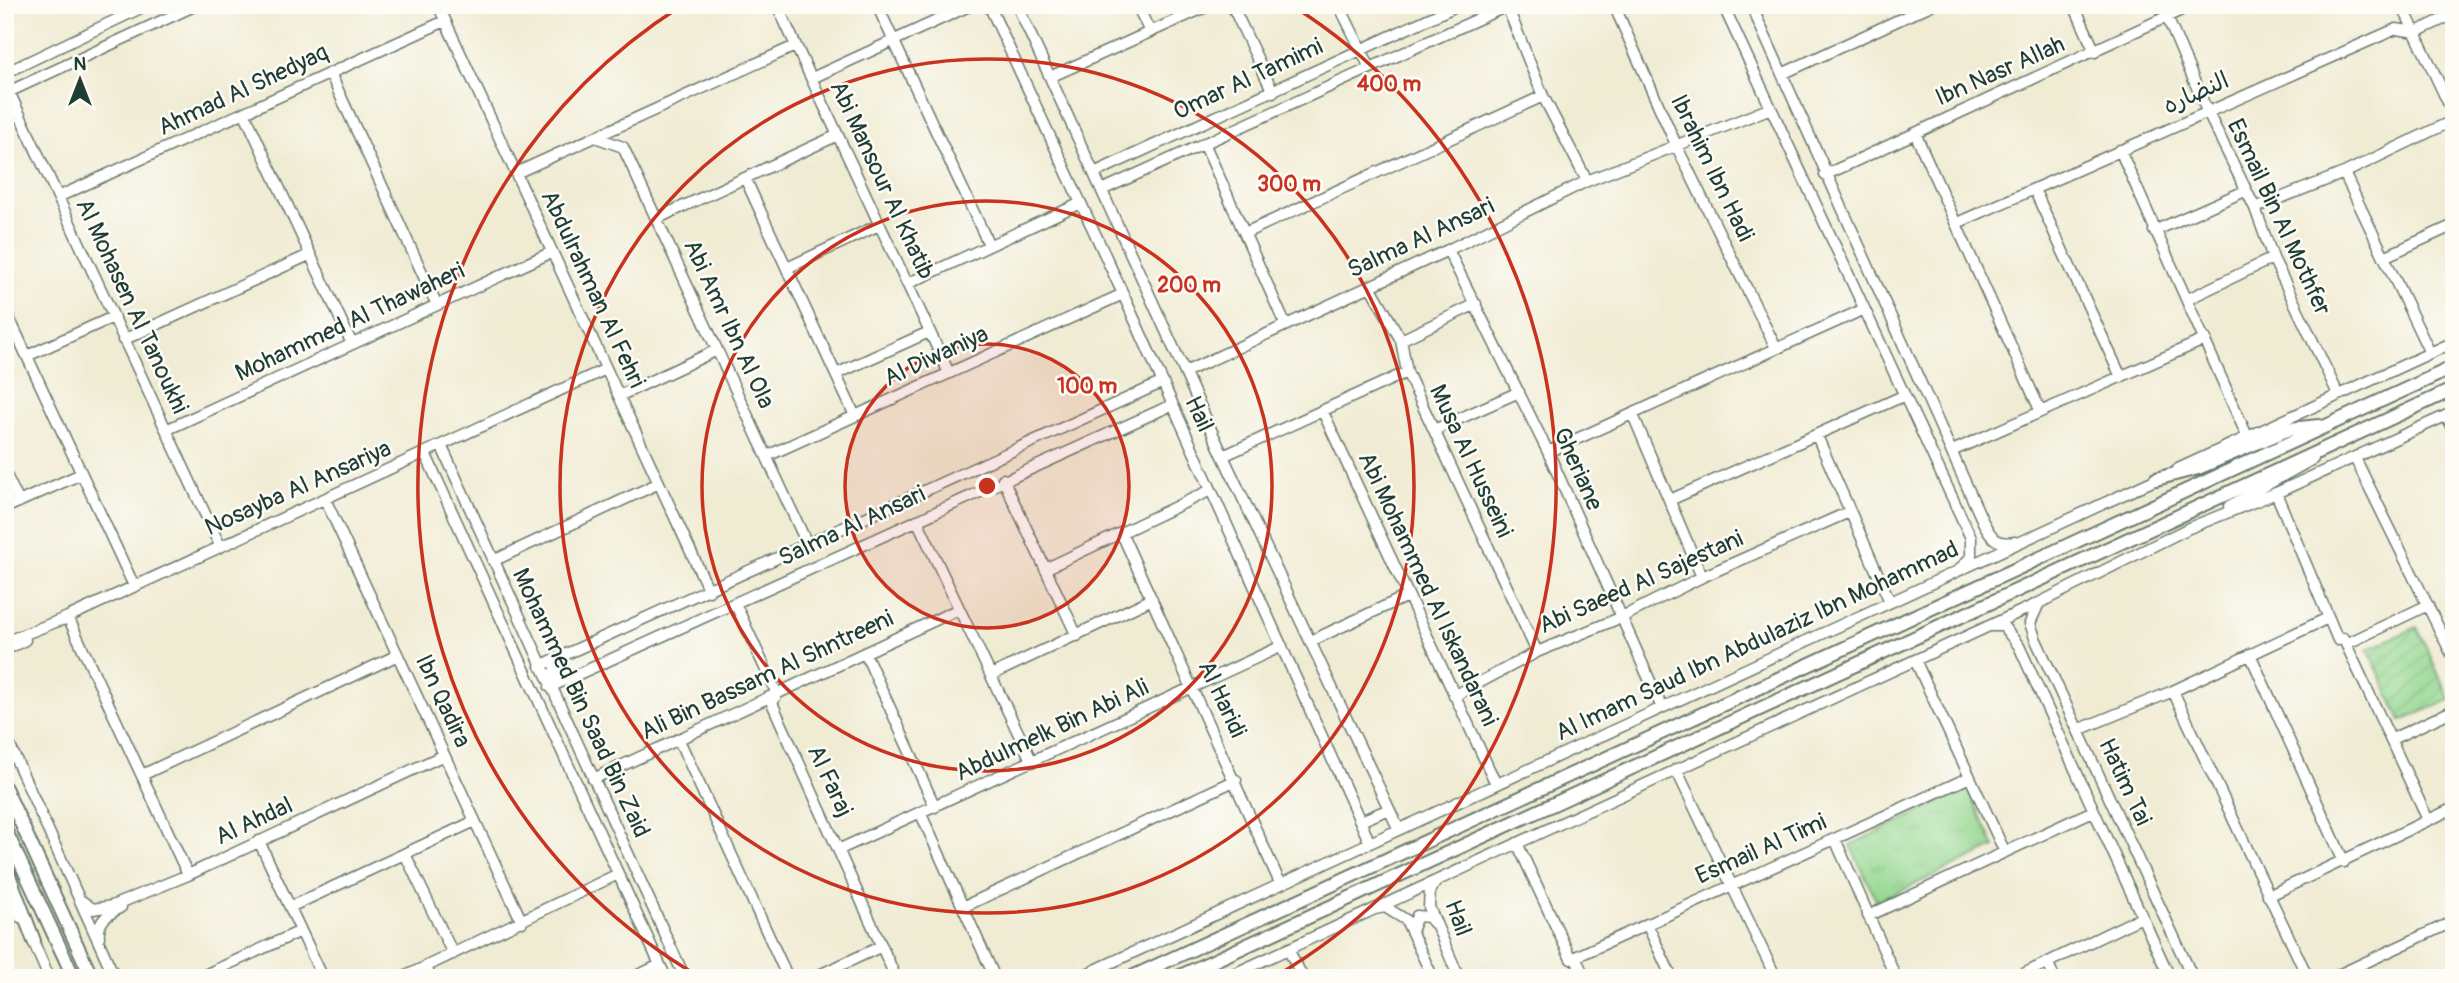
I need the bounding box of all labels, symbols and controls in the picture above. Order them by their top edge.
street label: Ibn Nasr Allah [1931,30,2069,112]
street label: Omar Al Tamimi [1169,32,1327,126]
street label: Ahmad Al Shedyaq [153,38,333,142]
north arrow [46,46,116,116]
text: N [74,52,87,76]
street label: النضاره [2159,66,2233,120]
text: 400 m [1357,71,1421,98]
street label: Abi Mansour Al Khatib [823,76,941,284]
street label: Ibrahim Ibn Hadi [1664,90,1760,246]
street label: Esmail Bin Al Mothfer [2221,114,2337,320]
text: 300 m [1257,171,1321,198]
street label: Abdulrahman Al Fehri [535,186,651,392]
street label: Salma Al Ansari [1343,191,1499,285]
street label: Al Mohasen Al Tanoukhi [70,194,194,418]
street label: Abi Amr Ibn Al Ola [677,235,781,413]
street label: Mohammed Al Thawaheri [231,256,469,388]
text: 200 m [1157,272,1221,299]
street label: Al Diwaniya [879,319,993,393]
text: 100 m [1057,373,1117,400]
street label: Musa Al Husseini [1423,380,1519,542]
street label: Hail [1178,391,1220,437]
street label: Gheriane [1547,423,1609,515]
street label: Nosayba Al Ansariya [200,434,396,542]
street label: Abi Mohammed Al Iskandarani [1352,448,1504,730]
centre of rings [975,474,999,498]
street label: Salma Al Ansari [774,479,930,573]
street label: Abi Saeed Al Sajestani [1534,524,1748,640]
street label: Al Imam Saud Ibn Abdulaziz Ibn Mohammad [1551,535,1963,747]
street label: Mohammed Bin Saad Bin Zaid [506,564,656,842]
street label: Ali Bin Bassam Al Shntreeni [636,604,898,746]
street label: Ibn Qadira [409,650,477,752]
street label: Al Haridi [1192,656,1252,742]
street label: Abdulmelk Bin Abi Ali [951,673,1153,787]
street label: Hatim Tai [2092,734,2158,830]
street label: Al Faraj [801,740,859,822]
street label: Al Ahdal [211,791,297,851]
street label: Esmail Al Timi [1691,807,1831,891]
street label: Hail [1438,896,1478,940]

